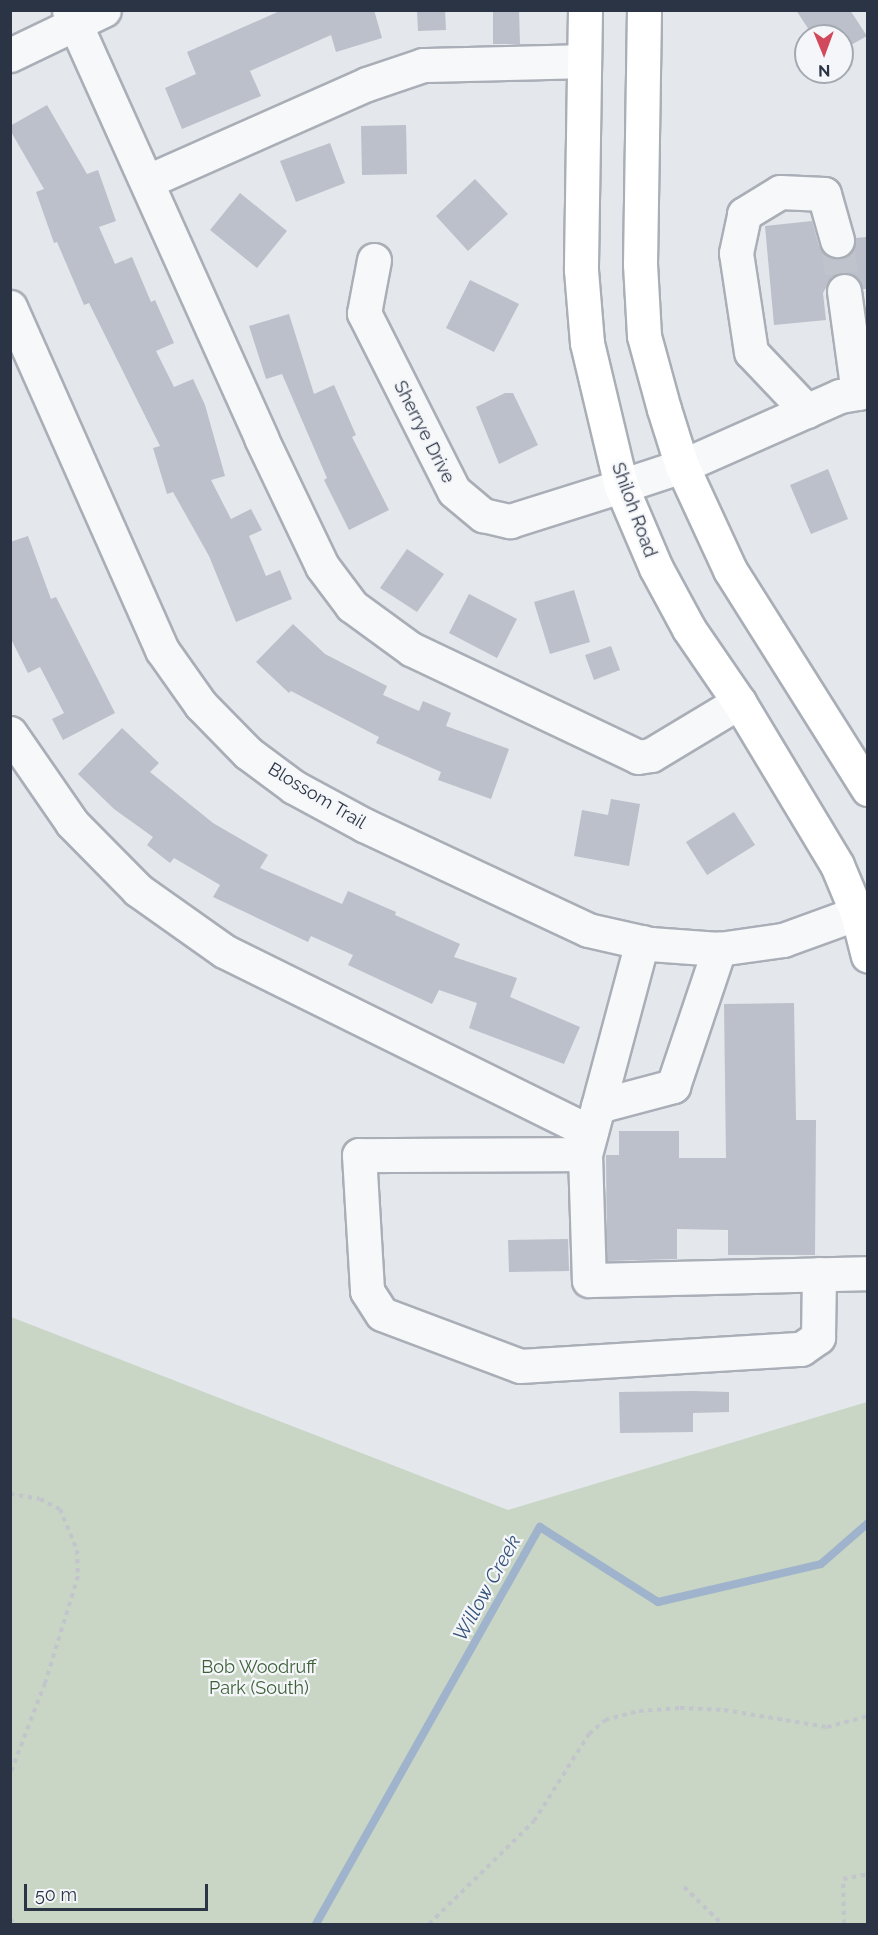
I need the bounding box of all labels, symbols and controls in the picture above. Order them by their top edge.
north arrow [794,24,854,84]
text: N [818,61,831,80]
street label: Sherrye Drive [389,377,459,487]
street label: Shiloh Road [607,460,661,560]
street label: Blossom Trail [264,758,370,834]
water label: Willow Creek [448,1531,526,1645]
park label: Bob Woodruff Park (South) [201,1657,317,1700]
scale bar [27,1872,212,1910]
text: 50 m [35,1884,77,1905]

